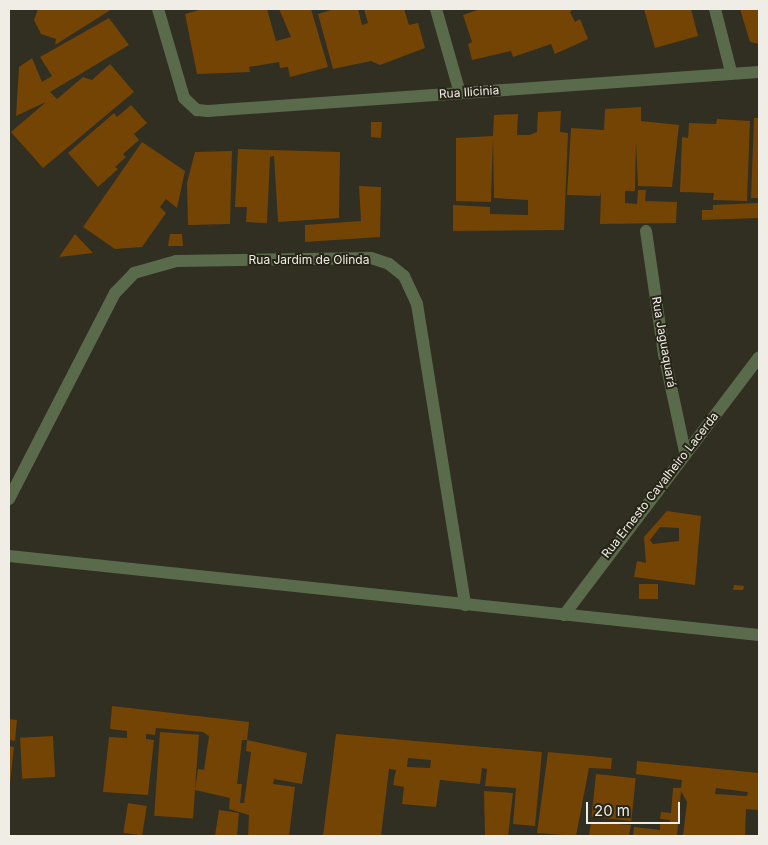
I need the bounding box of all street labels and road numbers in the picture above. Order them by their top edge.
street label: Rua Ilicinia [438,83,500,101]
street label: Rua Jardim de Olinda [249,253,369,267]
street label: Rua Jaguaquará [649,295,679,389]
street label: Rua Ernesto Cavalheiro Lacerda [599,409,721,561]

